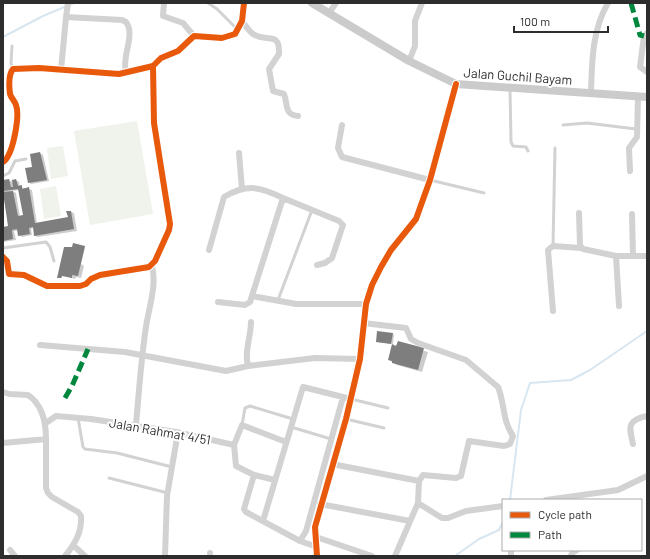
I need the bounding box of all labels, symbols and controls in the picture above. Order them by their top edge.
scale bar [514,8,608,34]
text: 100 m [520,14,550,28]
street label: Jalan Guchil Bayam [463,64,573,88]
street label: Jalan Rahmat 4/51 [108,414,212,448]
legend [502,499,642,551]
text: Cycle path [538,507,592,521]
text: Path [538,527,562,541]

